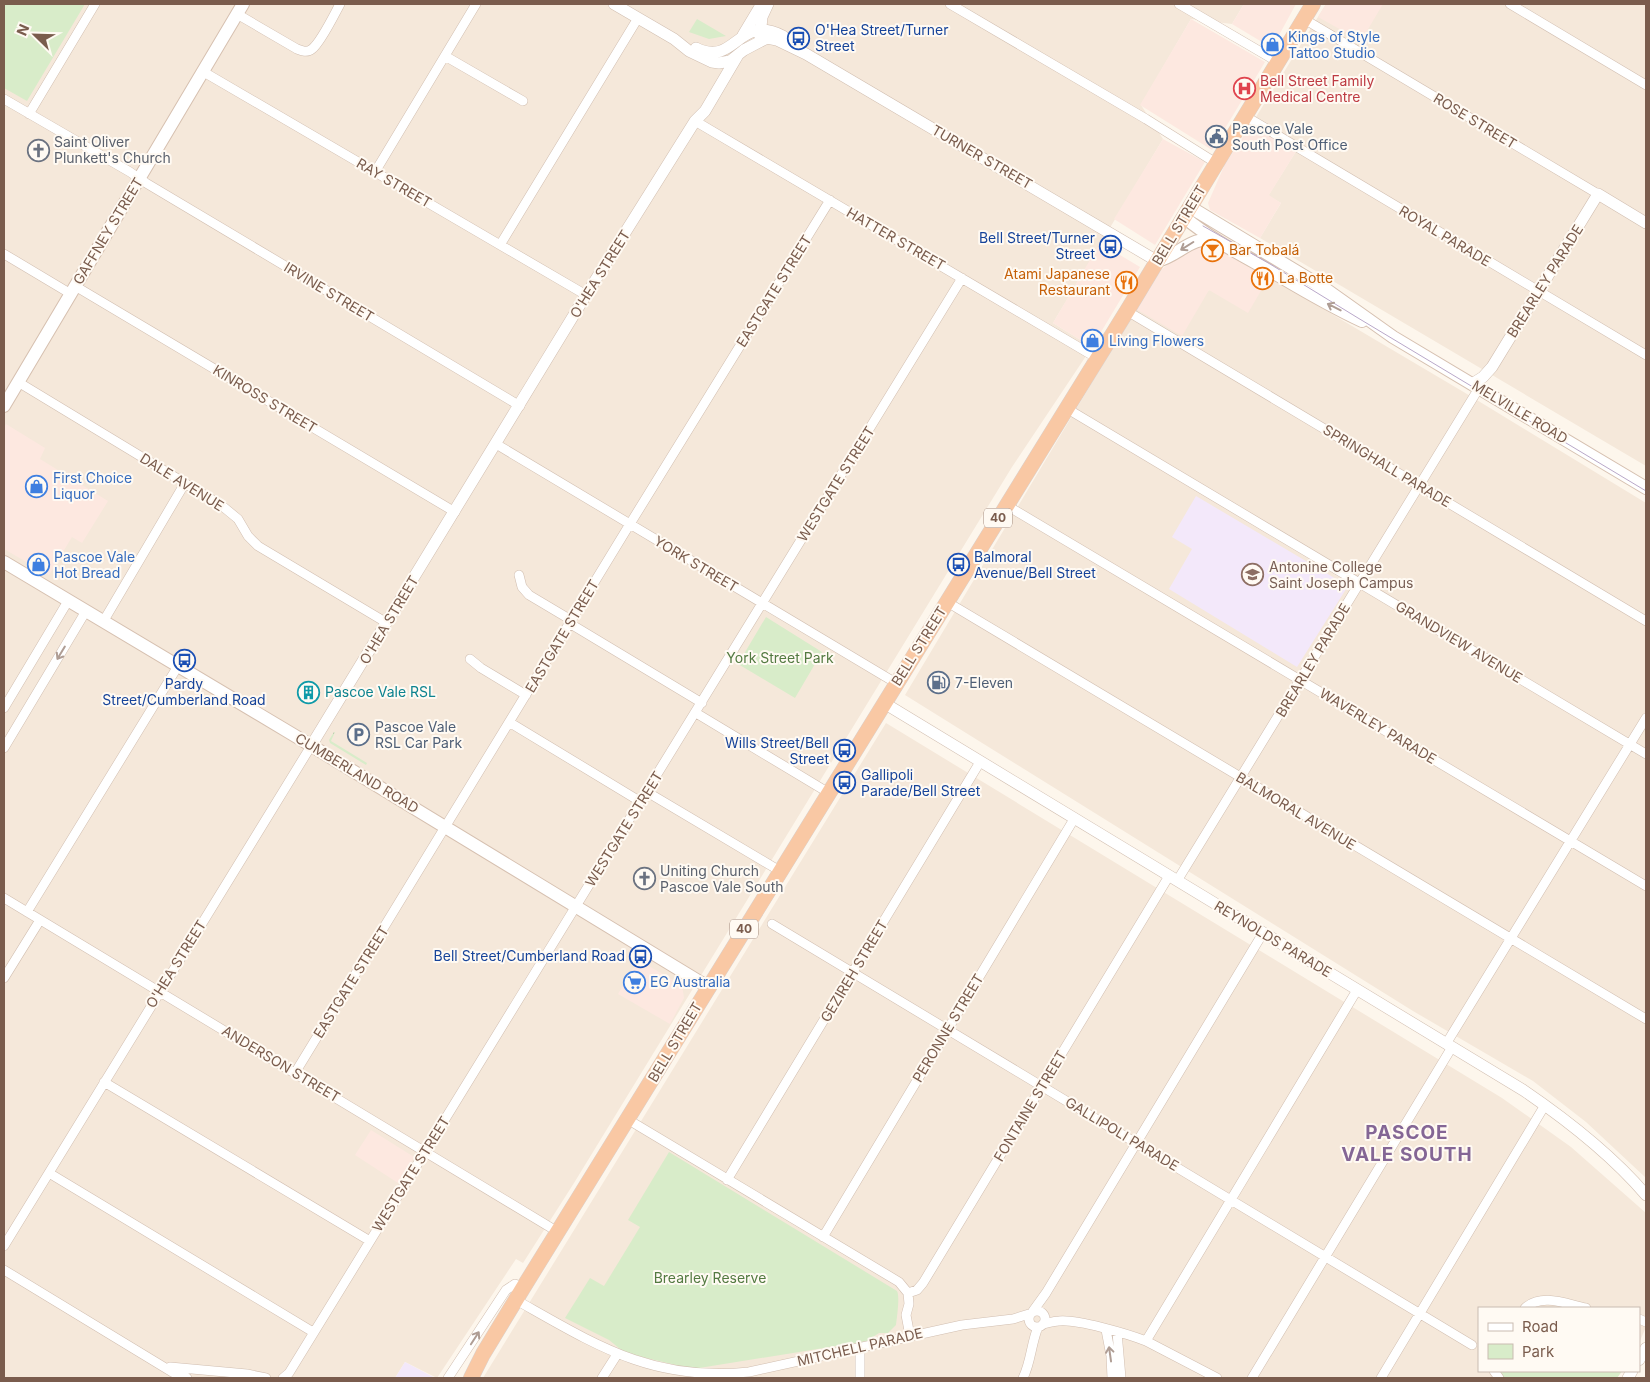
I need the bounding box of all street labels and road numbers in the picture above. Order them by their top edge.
street label: ROSE STREET [1431,89,1520,152]
street label: TURNER STREET [929,121,1036,192]
street label: RAY STREET [354,154,435,211]
street label: GAFFNEY STREET [69,174,146,287]
street label: BELL STREET [1148,182,1209,268]
street label: ROYAL PARADE [1396,202,1494,270]
street label: HATTER STREET [844,203,949,274]
street label: BREARLEY PARADE [1503,221,1586,340]
street label: O'HEA STREET [566,227,633,321]
street label: EASTGATE STREET [732,232,815,350]
street label: IRVINE STREET [281,258,377,325]
street label: KINROSS STREET [210,361,320,436]
street label: MELVILLE ROAD [1469,376,1571,447]
street label: SPRINGHALL PARADE [1320,421,1454,511]
street label: WESTGATE STREET [793,423,878,545]
street label: DALE AVENUE [137,449,227,514]
road number: 40 [984,508,1012,528]
street label: YORK STREET [651,532,741,595]
street label: O'HEA STREET [355,572,422,667]
street label: EASTGATE STREET [521,576,602,695]
street label: GRANDVIEW AVENUE [1393,597,1526,686]
street label: BREARLEY PARADE [1272,600,1353,720]
street label: BELL STREET [887,603,950,689]
street label: WAVERLEY PARADE [1317,684,1440,767]
street label: CUMBERLAND ROAD [292,729,422,816]
street label: WESTGATE STREET [581,768,666,890]
street label: BALMORAL AVENUE [1233,768,1359,853]
street label: REYNOLDS PARADE [1212,897,1335,980]
street label: O'HEA STREET [142,917,209,1011]
street label: GEZIREH STREET [816,917,891,1025]
road number: 40 [730,920,758,939]
street label: EASTGATE STREET [309,923,392,1041]
street label: PERONNE STREET [909,970,987,1085]
street label: BELL STREET [644,999,705,1085]
street label: ANDERSON STREET [219,1022,343,1106]
street label: FONTAINE STREET [990,1047,1069,1164]
street label: GALLIPOLI PARADE [1062,1093,1182,1174]
street label: WESTGATE STREET [368,1113,453,1235]
street label: MITCHELL PARADE [795,1324,924,1369]

